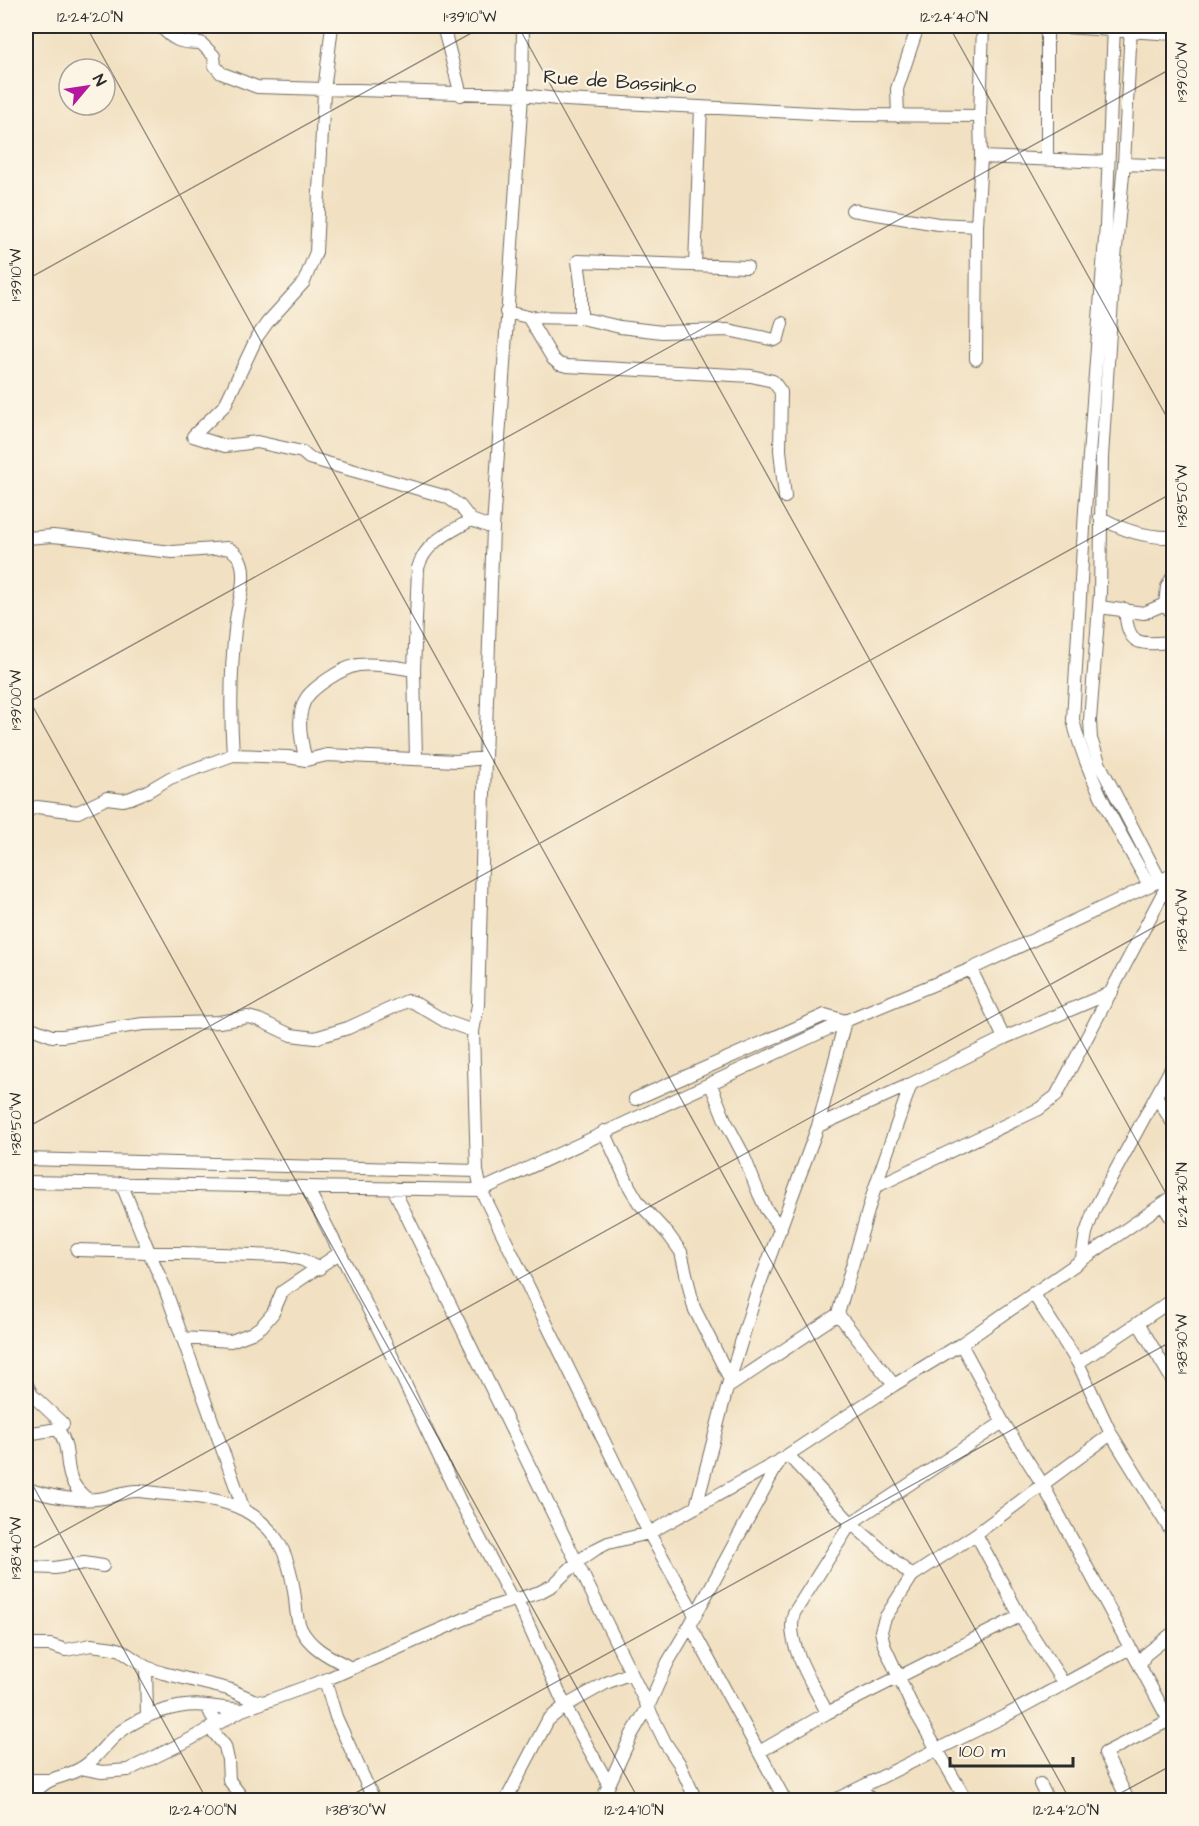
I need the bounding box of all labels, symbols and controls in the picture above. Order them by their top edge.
text: 12°24'20"N [57,7,123,28]
text: 1°39'10"W [444,7,496,28]
text: 12°24'40"N [920,7,988,28]
text: 1°39'00"W [1172,42,1193,102]
north arrow [57,57,117,117]
street label: Rue de Bassinko [543,63,697,101]
text: N [87,70,111,90]
text: 1°39'10"W [6,249,27,301]
text: 1°38'50"W [1172,465,1193,527]
text: 1°39'00"W [6,670,27,730]
text: 1°38'40"W [1172,889,1193,951]
text: 1°38'50"W [6,1093,27,1155]
text: 12°24'30"N [1172,1162,1193,1228]
text: 1°38'30"W [1172,1314,1193,1374]
text: 1°38'40"W [6,1517,27,1579]
scale bar [950,1730,1073,1768]
text: 100 m [959,1739,1005,1764]
text: 12°24'00"N [170,1800,236,1821]
text: 1°38'30"W [326,1800,386,1821]
text: 12°24'10"N [604,1800,664,1821]
text: 12°24'20"N [1033,1800,1099,1821]

